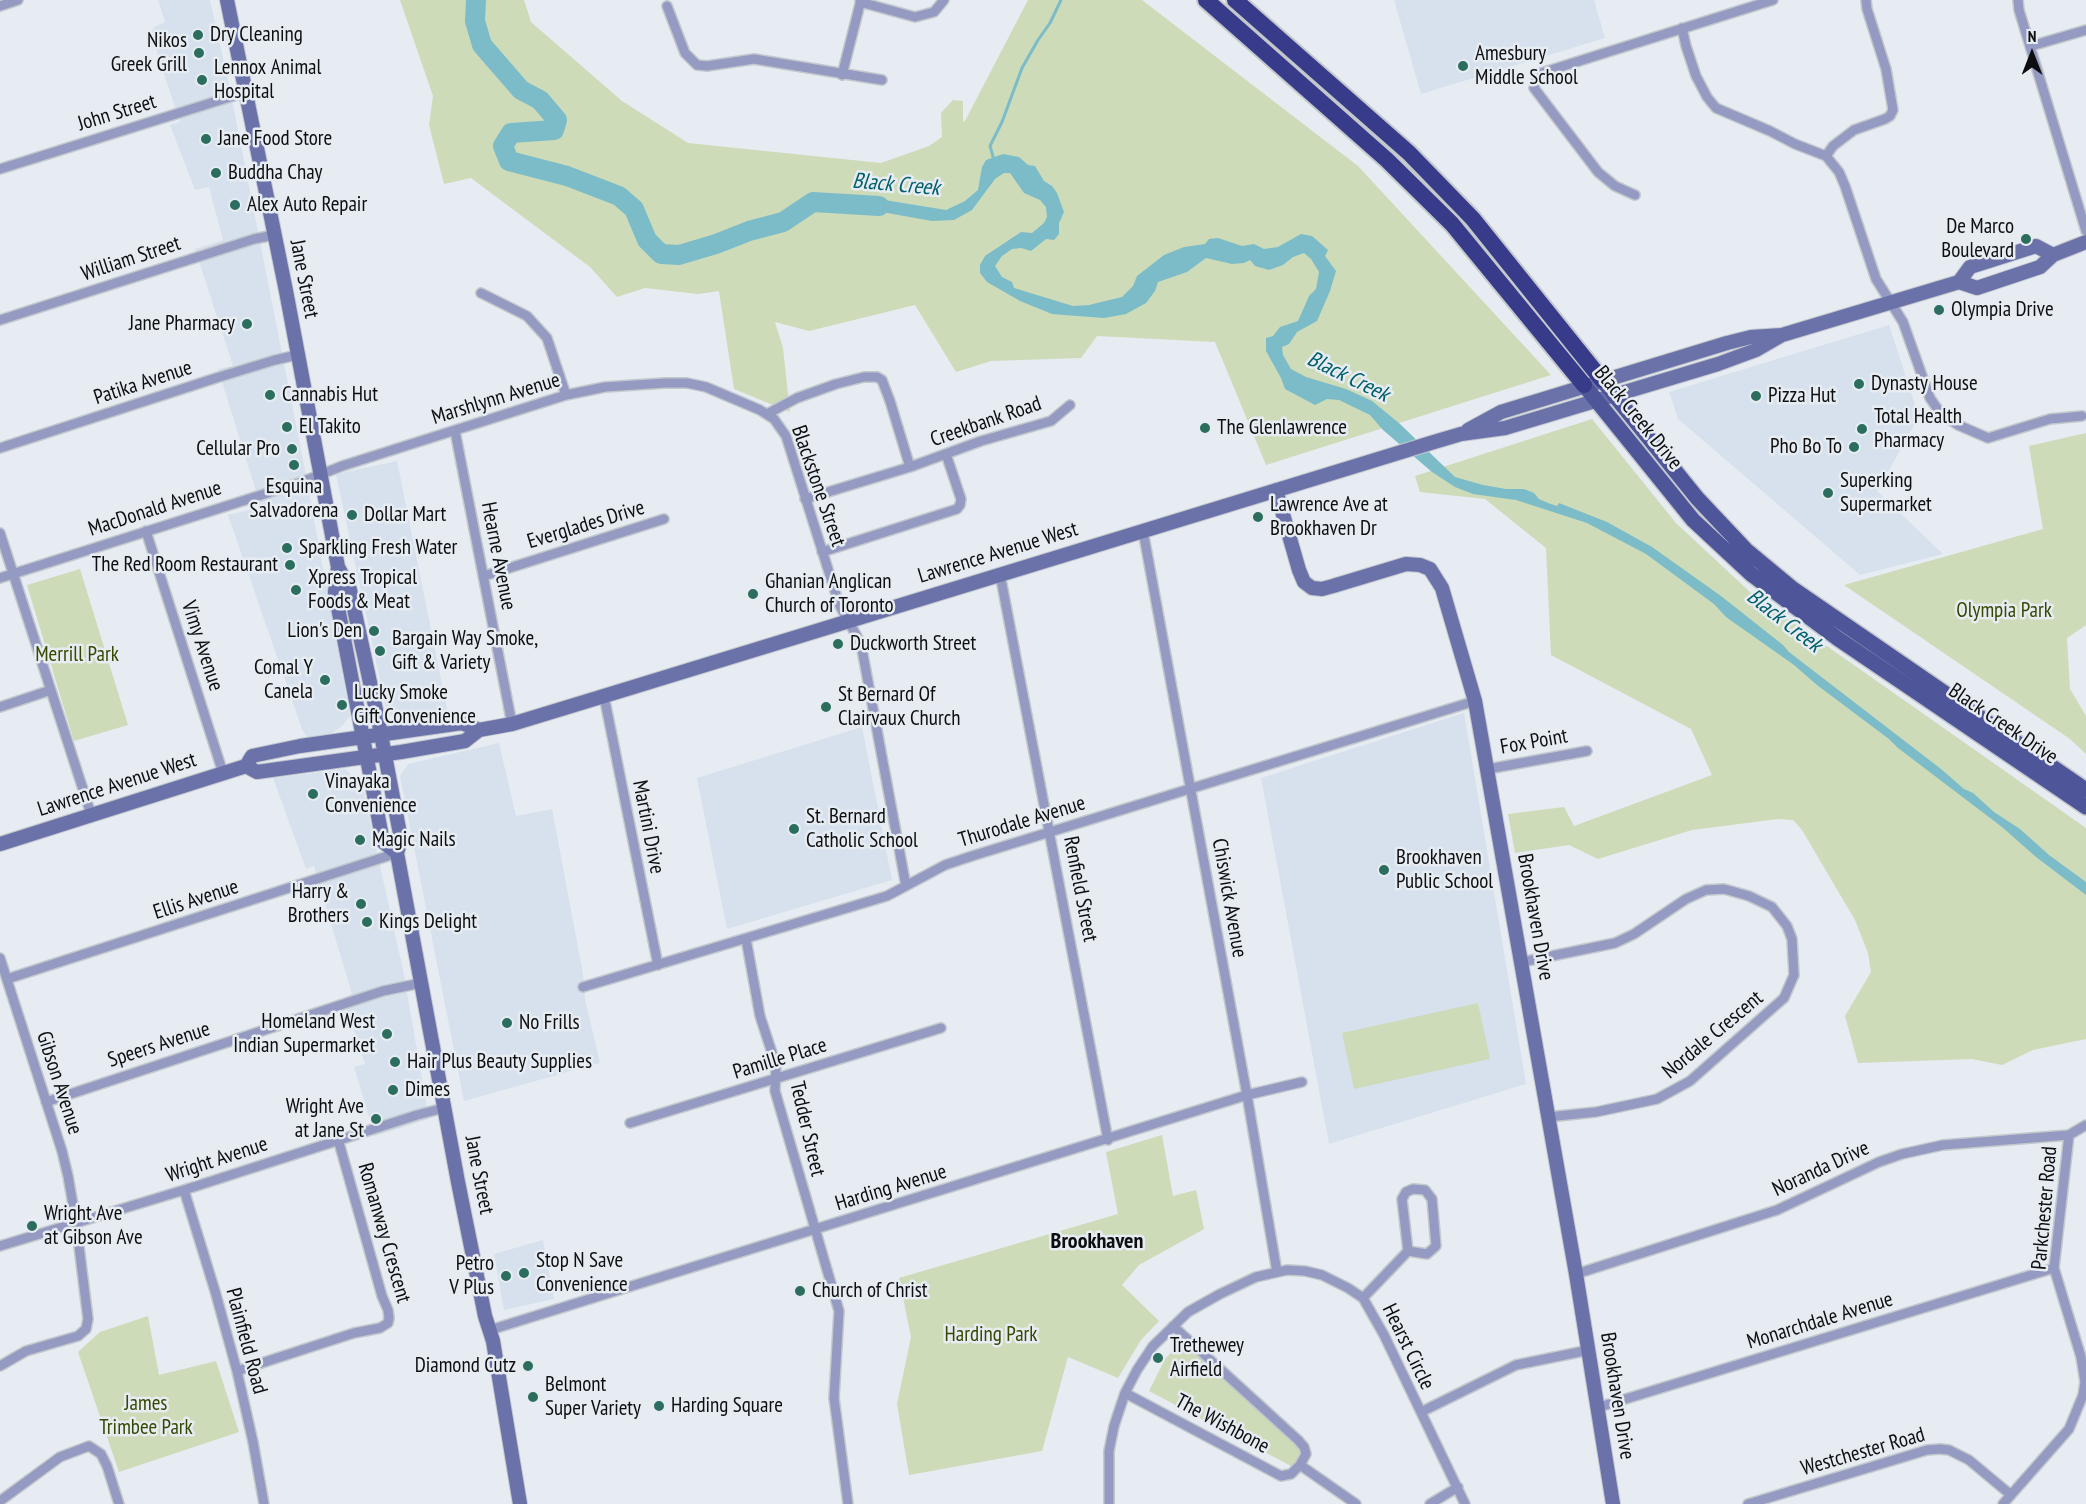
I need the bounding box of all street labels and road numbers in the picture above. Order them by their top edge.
street label: John Street [75,89,159,137]
street label: William Street [78,231,184,287]
street label: Jane Street [284,238,324,320]
street label: Patika Avenue [91,355,195,411]
street label: Black Creek Drive [1588,361,1688,475]
street label: Marshlynn Avenue [429,368,563,430]
street label: Creekbank Road [927,391,1045,453]
street label: Blackstone Street [786,422,850,550]
street label: MacDonald Avenue [85,476,225,542]
street label: Everglades Drive [524,495,648,555]
street label: Hearne Avenue [475,500,521,612]
street label: Lawrence Avenue West [915,517,1081,589]
street label: Vimy Avenue [176,598,228,694]
street label: Black Creek Drive [1944,678,2062,770]
street label: Fox Point [1498,724,1570,760]
street label: Lawrence Avenue West [34,747,200,823]
street label: Martini Drive [627,778,669,876]
street label: Thurodale Avenue [956,791,1088,853]
street label: Renfield Street [1057,834,1103,944]
street label: Chiswick Avenue [1206,836,1252,960]
street label: Brookhaven Drive [1511,852,1559,982]
street label: Ellis Avenue [150,874,242,926]
street label: Nordale Crescent [1658,986,1768,1084]
street label: Speers Avenue [105,1017,213,1073]
street label: Gibson Avenue [30,1028,88,1138]
street label: Pamille Place [730,1033,830,1085]
street label: Tedder Street [784,1079,830,1179]
street label: Wright Avenue [163,1132,271,1188]
street label: Jane Street [459,1134,499,1216]
street label: Noranda Drive [1769,1136,1873,1202]
street label: Parkchester Road [2027,1145,2063,1271]
street label: Harding Avenue [832,1159,950,1217]
street label: Romanway Crescent [352,1160,416,1306]
street label: Plainfield Road [220,1285,272,1397]
street label: Monarchdale Avenue [1744,1287,1896,1355]
street label: Hearst Circle [1376,1300,1440,1394]
street label: Brookhaven Drive [1595,1331,1639,1461]
street label: The Wishbone [1171,1389,1273,1459]
street label: Westchester Road [1798,1422,1928,1482]

